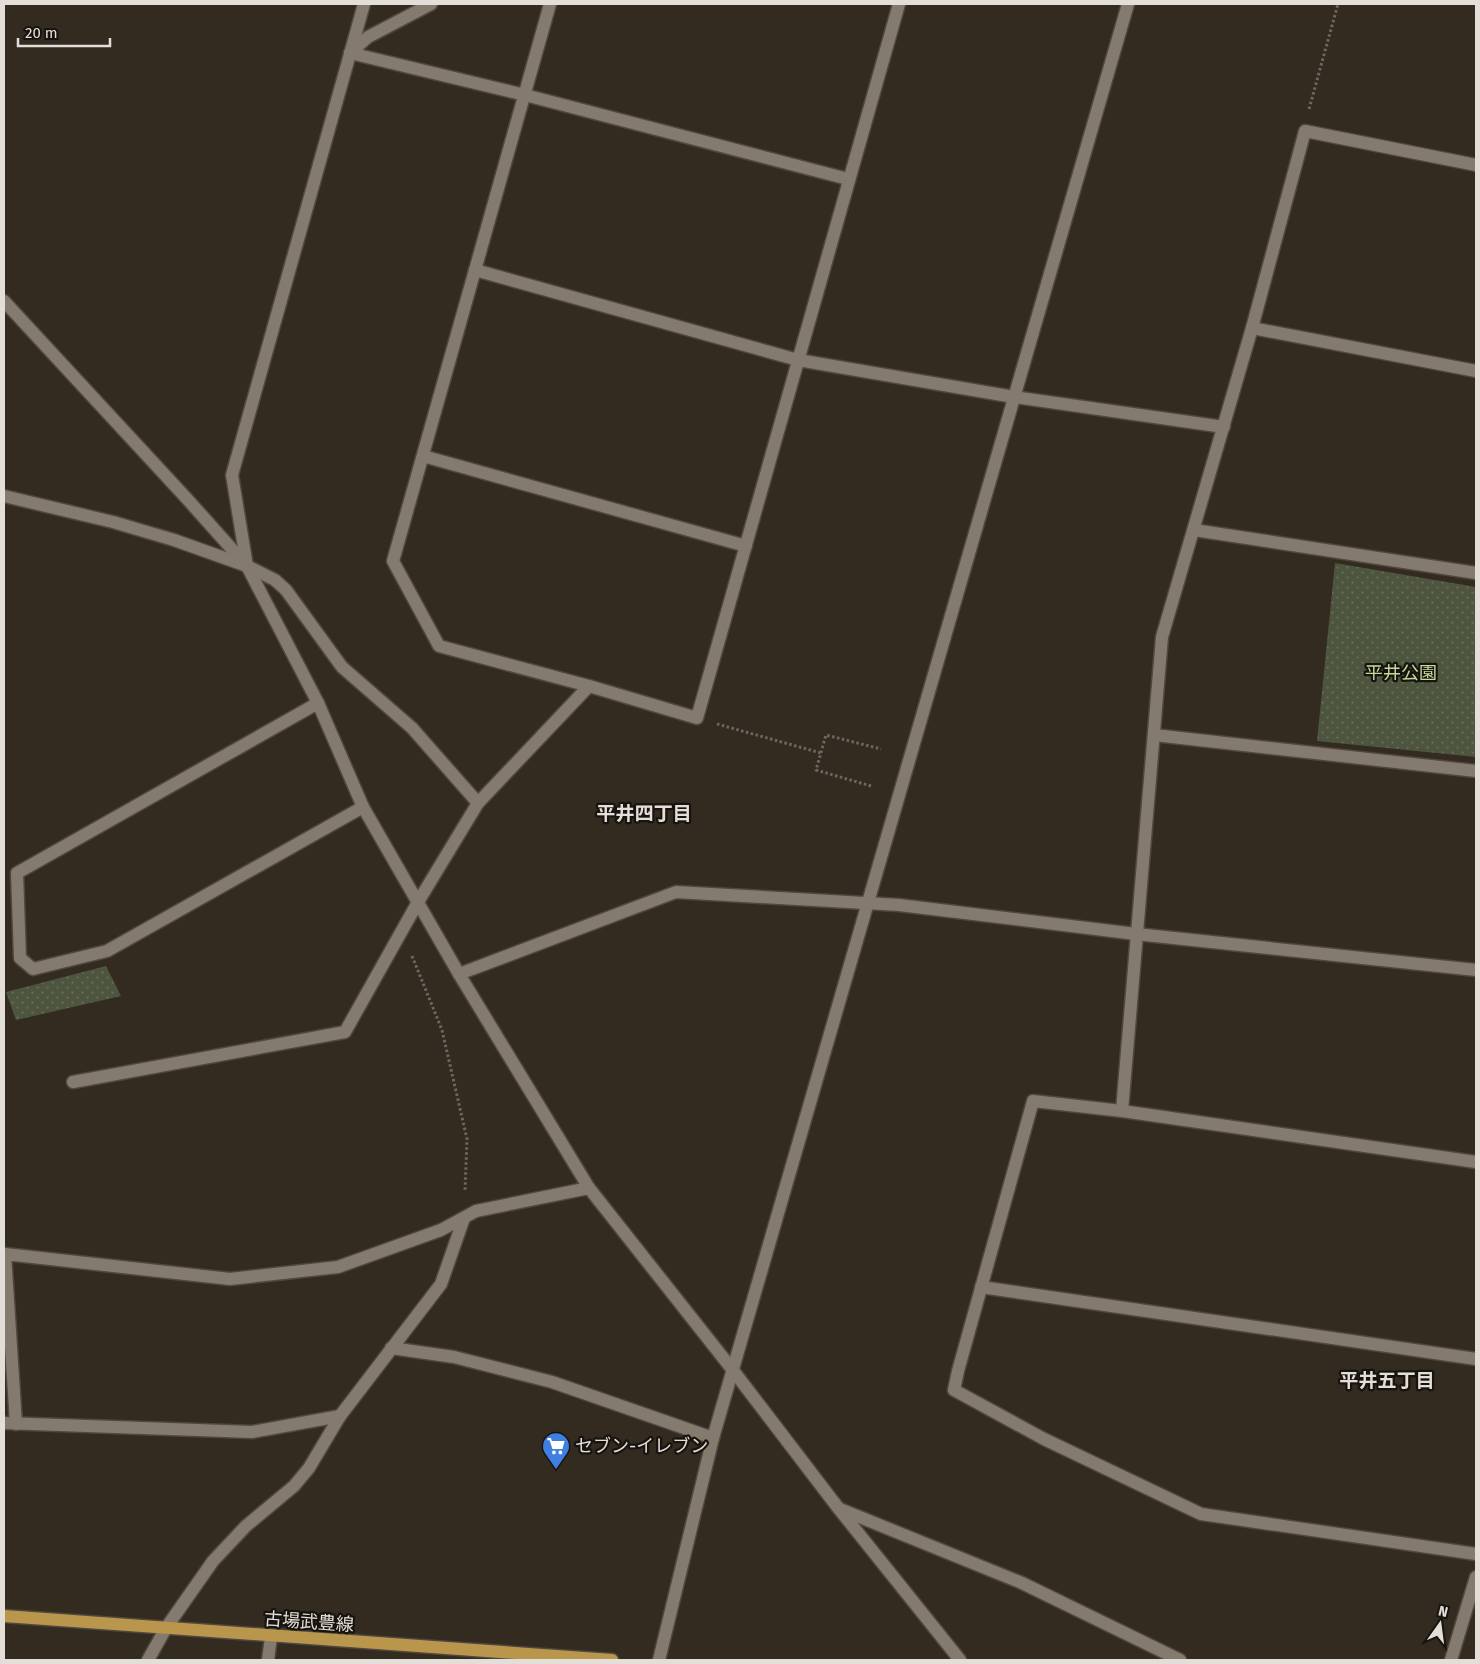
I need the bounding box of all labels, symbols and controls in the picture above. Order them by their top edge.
scale bar [18,15,110,47]
text: 20 m [25,24,58,42]
park label: 平井公園 [1365,662,1437,684]
district label: 平井四丁目 [596,802,692,825]
district label: 平井五丁目 [1339,1369,1435,1392]
supermarket icon: セブン-イレブン [541,1431,571,1470]
place label: セブン-イレブン [575,1435,708,1457]
north arrow [1415,1599,1465,1649]
text: N [1436,1602,1450,1621]
street label: 古場武豊線 [263,1608,355,1636]

